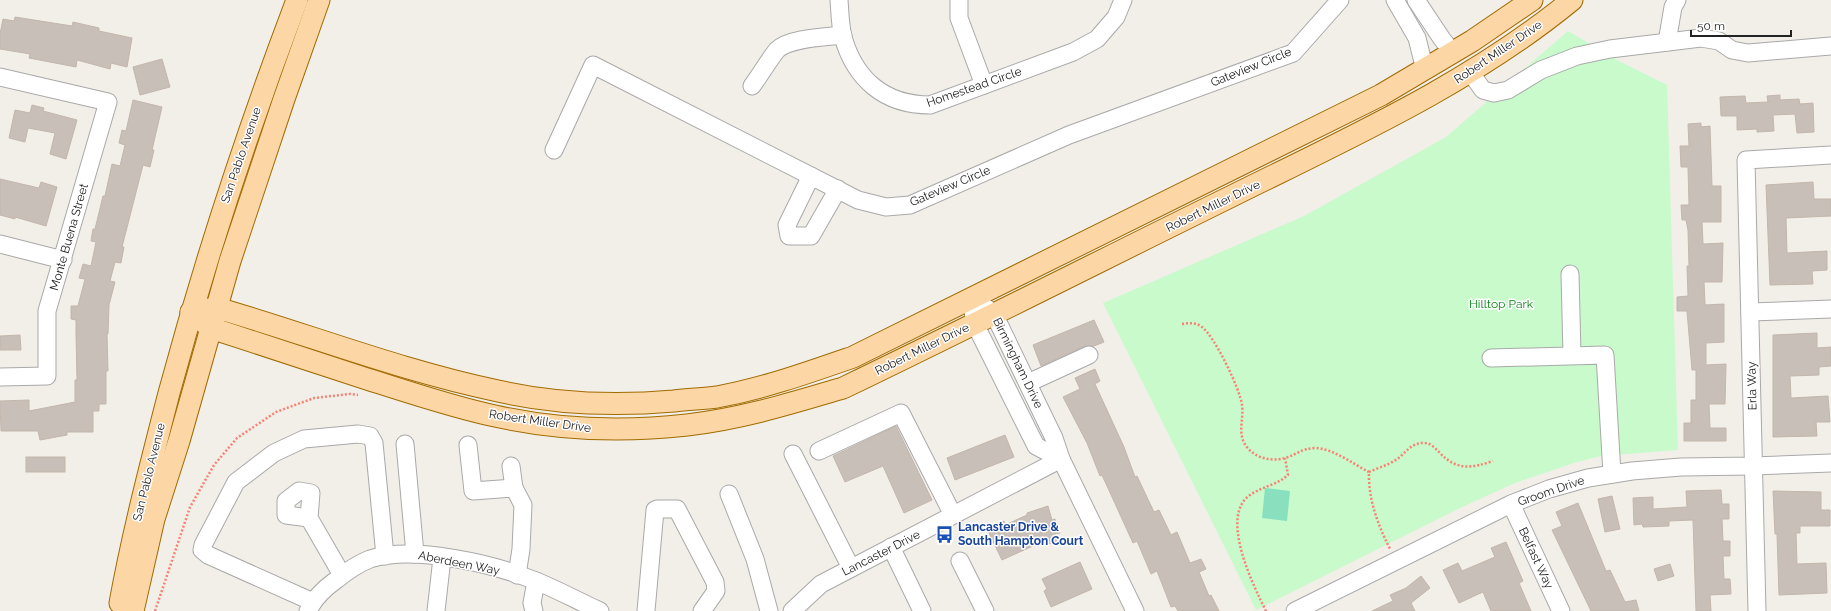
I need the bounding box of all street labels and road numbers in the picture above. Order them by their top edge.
street label: Robert Miller Drive [1451,17,1545,87]
street label: Gateview Circle [1209,44,1293,90]
street label: Homestead Circle [925,64,1023,110]
street label: San Pablo Avenue [218,105,264,205]
street label: Gateview Circle [908,163,992,209]
street label: Robert Miller Drive [1164,177,1262,235]
street label: Monte Buena Street [47,182,91,292]
street label: Birmingham Drive [990,315,1046,411]
street label: Robert Miller Drive [873,320,971,378]
street label: Erla Way [1745,361,1759,410]
street label: Robert Miller Drive [488,407,592,435]
street label: San Pablo Avenue [130,422,168,522]
street label: Groom Drive [1516,473,1586,509]
street label: Belfast Way [1516,525,1556,591]
street label: Lancaster Drive [839,527,923,579]
street label: Aberdeen Way [417,548,501,578]

